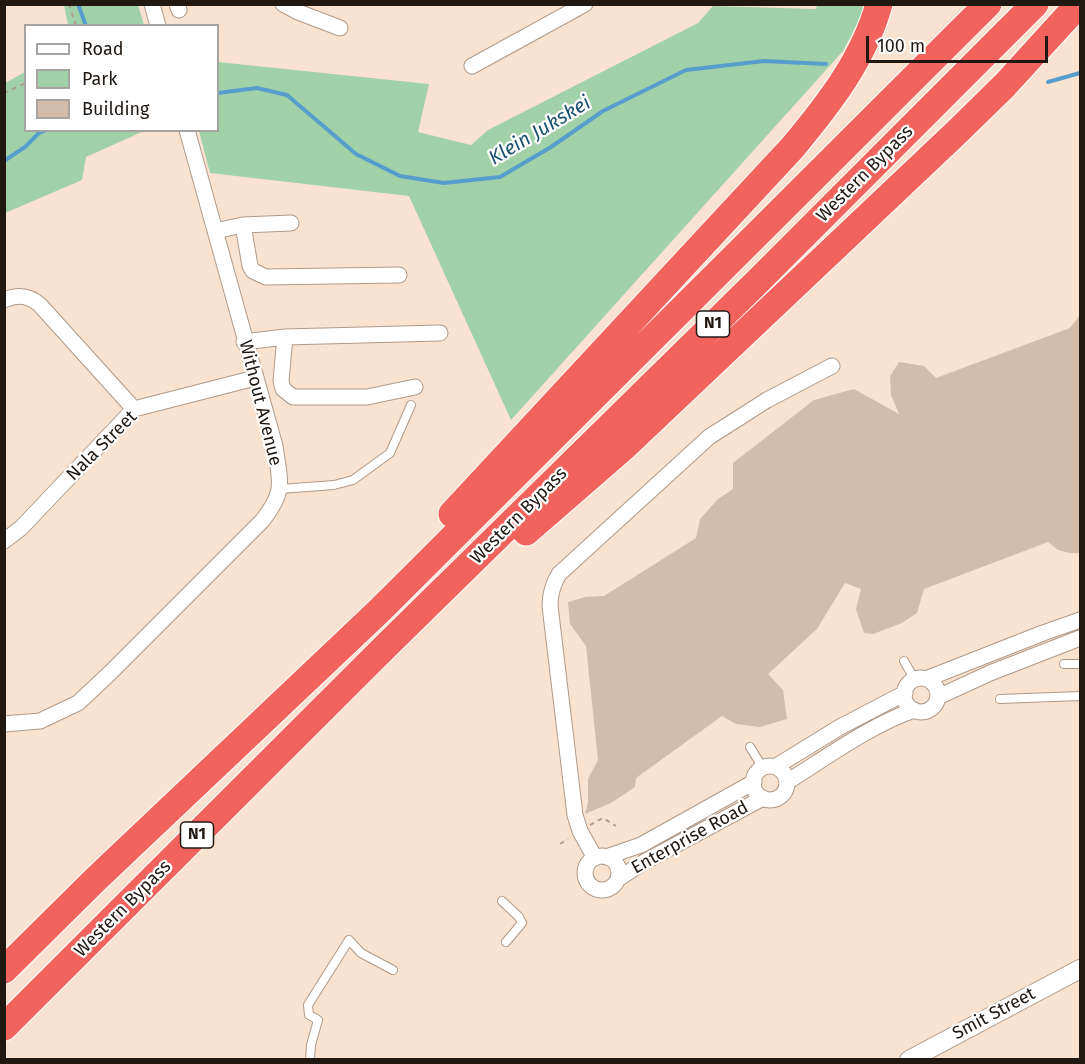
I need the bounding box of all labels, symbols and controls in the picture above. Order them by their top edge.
legend [24,24,219,132]
scale bar [869,24,1050,62]
text: 100 m [877,35,925,57]
text: Road [82,38,124,60]
text: Park [82,68,117,90]
water label: Klein Jukskei [485,91,595,171]
text: Building [82,98,149,120]
street label: Western Bypass [812,121,918,227]
road number: N1 [696,311,730,337]
street label: Without Avenue [234,338,286,468]
street label: Nala Street [62,406,142,486]
street label: Western Bypass [466,463,572,569]
street label: Enterprise Road [628,797,752,879]
road number: N1 [180,822,214,848]
street label: Western Bypass [70,856,176,962]
street label: Smit Street [949,983,1039,1045]

